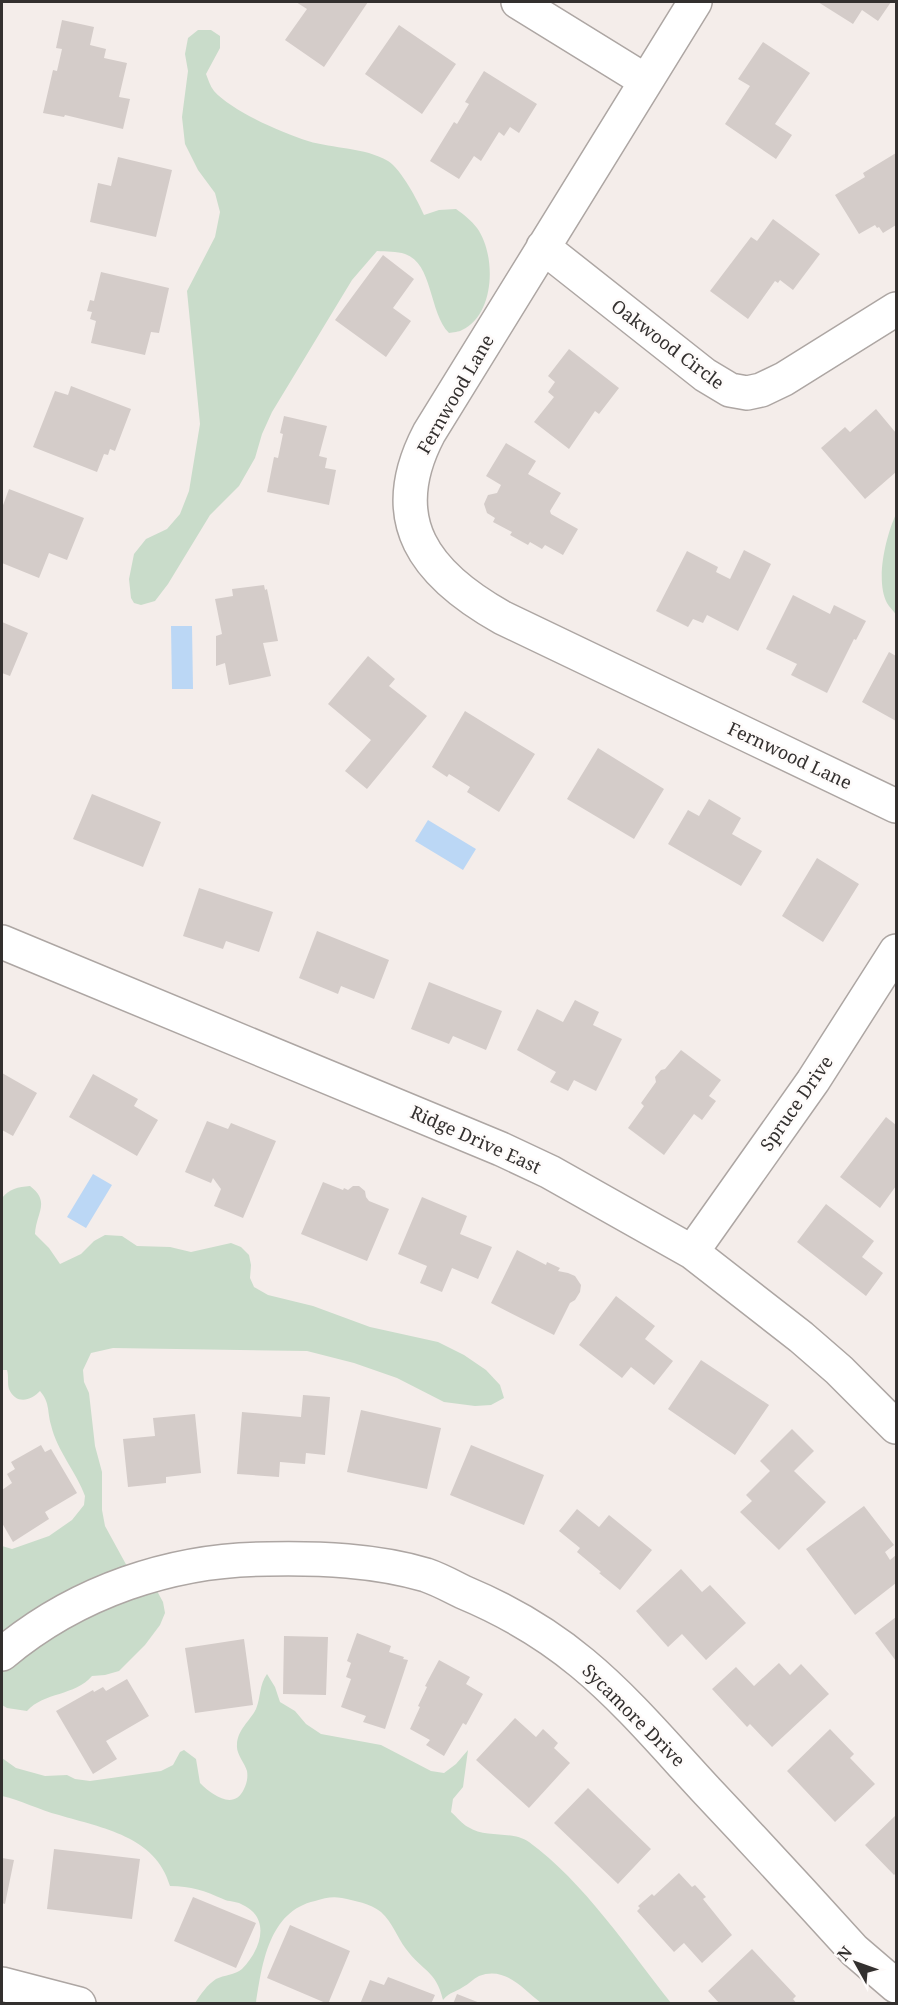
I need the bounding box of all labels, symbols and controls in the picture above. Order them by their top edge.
street label: Oakwood Circle [607,294,729,394]
street label: Fernwood Lane [411,330,499,458]
street label: Fernwood Lane [724,716,856,794]
street label: Spruce Drive [754,1051,838,1155]
street label: Ridge Drive East [407,1099,545,1179]
street label: Sycamore Drive [577,1658,691,1772]
north arrow [826,1933,886,1993]
text: N [832,1941,857,1965]

